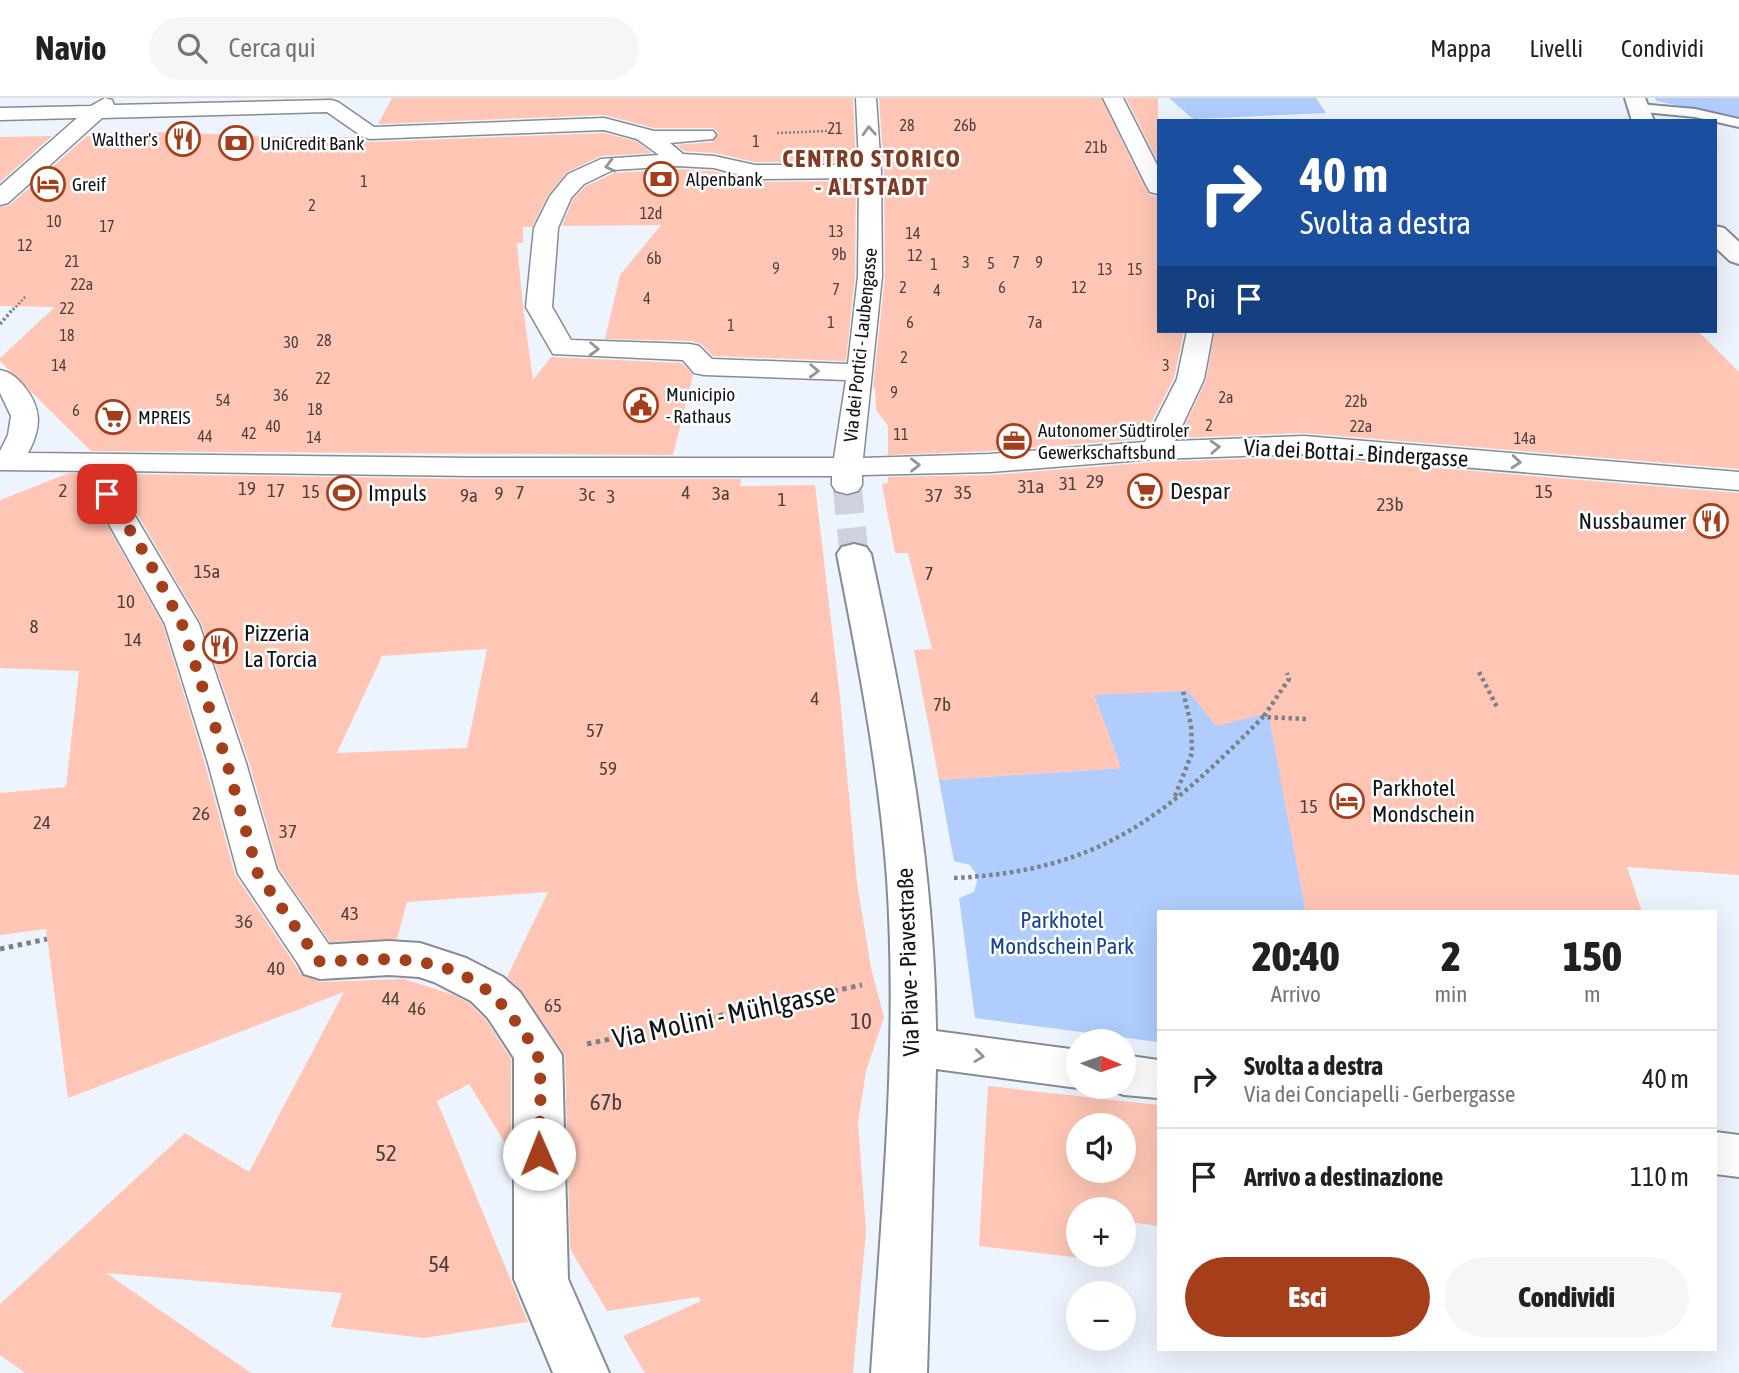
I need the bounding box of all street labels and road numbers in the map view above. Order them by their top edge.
street label: Via dei Portici - Laubengasse [839,247,881,443]
street label: Via dei Bottai - Bindergasse [1243,434,1469,472]
street label: Via Piave - Piavestraße [892,867,924,1057]
street label: Via Molini - Mühlgasse [609,976,839,1054]

